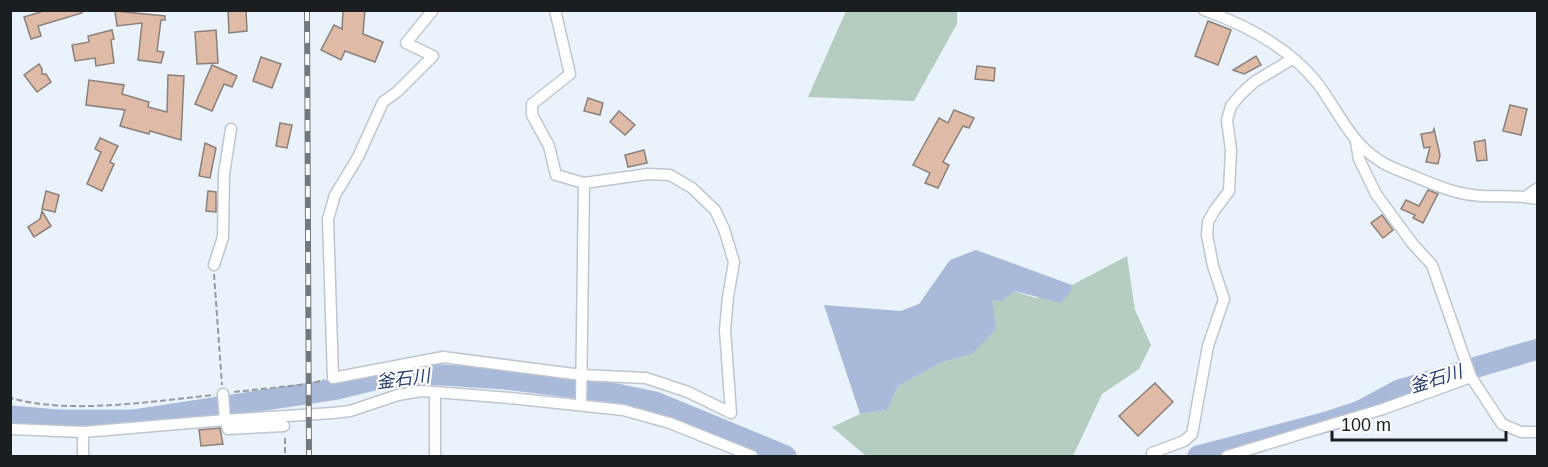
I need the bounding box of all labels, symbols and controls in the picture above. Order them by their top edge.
water label: 釜石川 [1407,361,1467,396]
water label: 釜石川 [375,366,433,392]
scale bar [1332,404,1506,442]
text: 100 m [1341,415,1391,435]

